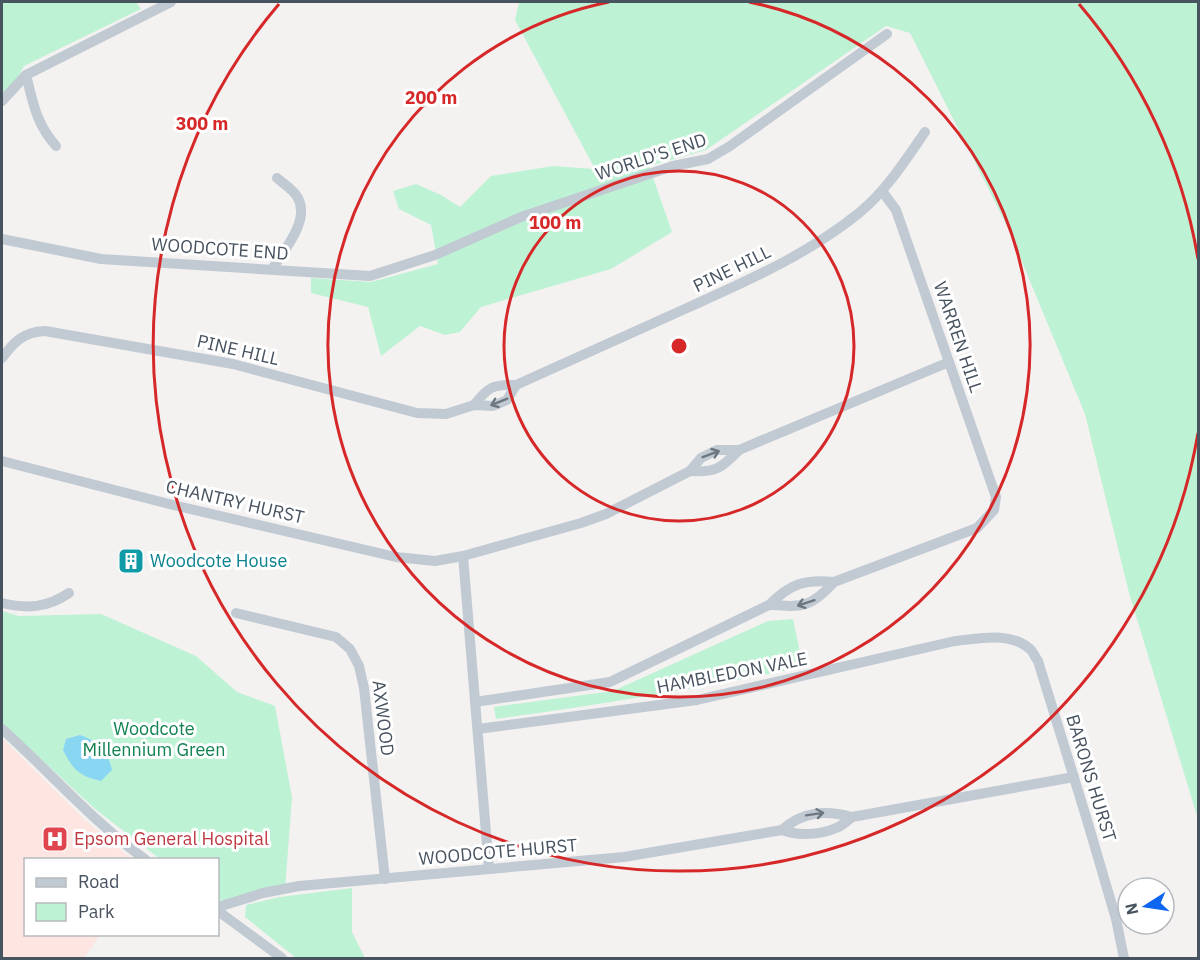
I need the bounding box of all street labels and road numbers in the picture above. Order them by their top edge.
street label: WORLD'S END [592,128,709,185]
street label: WOODCOTE END [151,232,289,265]
street label: PINE HILL [689,240,774,297]
street label: WARREN HILL [929,278,988,395]
street label: PINE HILL [195,329,281,370]
street label: CHANTRY HURST [164,474,307,529]
street label: HAMBLEDON VALE [655,647,809,698]
street label: AXWOOD [367,679,400,757]
street label: BARONS HURST [1061,712,1122,844]
street label: WOODCOTE HURST [418,833,578,870]

